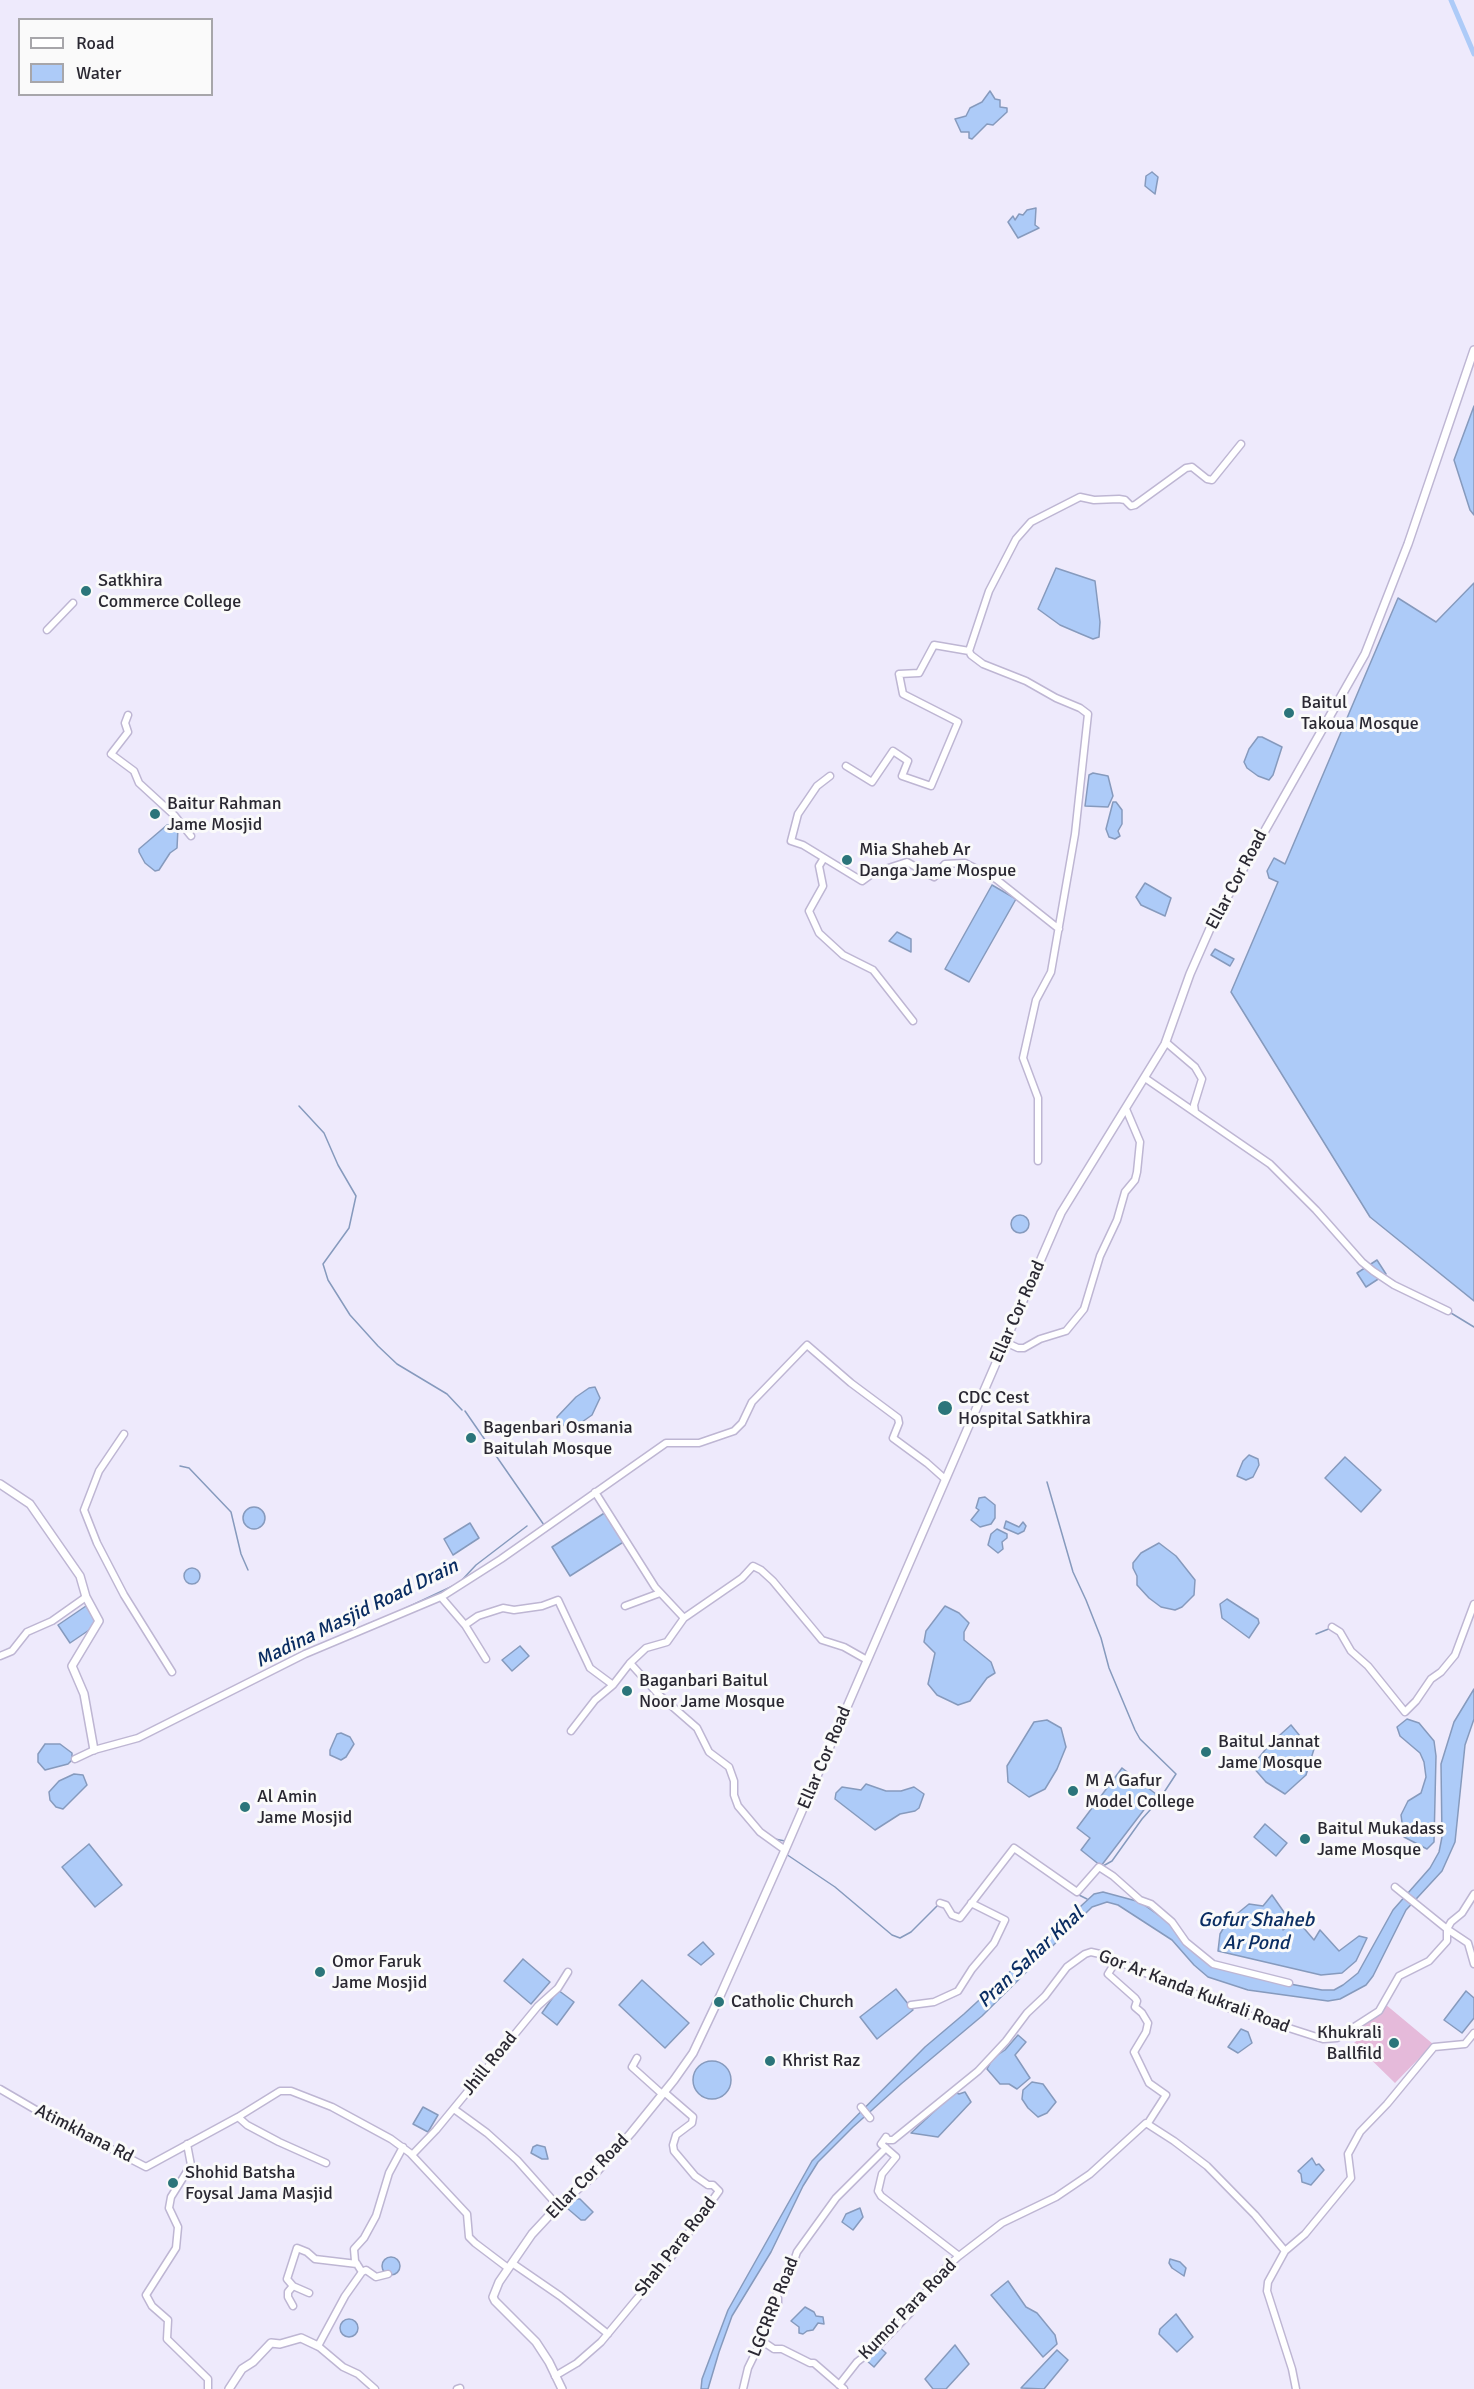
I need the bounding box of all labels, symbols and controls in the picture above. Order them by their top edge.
legend [18,18,213,96]
text: Road [76,32,115,54]
text: Water [76,62,121,84]
place label: Satkhira Commerce College [98,570,241,612]
marker: Satkhira Commerce College [79,584,93,598]
place label: Baitul Takoua Mosque [1301,692,1419,734]
marker: Baitul Takoua Mosque [1282,706,1296,720]
place label: Baitur Rahman Jame Mosjid [167,793,281,836]
marker: Baitur Rahman Jame Mosjid [148,807,162,821]
street label: Ellar Cor Road [1202,827,1272,933]
place label: Mia Shaheb Ar Danga Jame Mospue [859,839,1016,882]
marker: Mia Shaheb Ar Danga Jame Mospue [840,853,854,867]
street label: Ellar Cor Road [986,1258,1050,1366]
place label: CDC Cest Hospital Satkhira [958,1387,1091,1430]
marker: CDC Cest Hospital Satkhira [936,1399,954,1417]
place label: Bagenbari Osmania Baitulah Mosque [483,1417,633,1460]
marker: Bagenbari Osmania Baitulah Mosque [464,1431,478,1445]
water label: Madina Masjid Road Drain [252,1554,462,1674]
place label: Baganbari Baitul Noor Jame Mosque [639,1670,785,1712]
marker: Baganbari Baitul Noor Jame Mosque [620,1684,634,1698]
street label: Ellar Cor Road [794,1703,856,1813]
place label: Baitul Jannat Jame Mosque [1218,1731,1322,1774]
marker: Baitul Jannat Jame Mosque [1199,1745,1213,1759]
place label: M A Gafur Model College [1085,1770,1194,1812]
marker: M A Gafur Model College [1066,1784,1080,1798]
place label: Al Amin Jame Mosjid [257,1786,352,1828]
marker: Al Amin Jame Mosjid [238,1800,252,1814]
place label: Baitul Mukadass Jame Mosque [1317,1818,1444,1860]
marker: Baitul Mukadass Jame Mosque [1298,1832,1312,1846]
water label: Pran Sahar Khal [973,1903,1089,2013]
water label: Gofur Shaheb Ar Pond [1198,1909,1314,1956]
street label: Gor Ar Kanda Kukrali Road [1095,1946,1293,2038]
place label: Omor Faruk Jame Mosjid [332,1951,427,1994]
marker: Omor Faruk Jame Mosjid [313,1965,327,1979]
place label: Catholic Church [731,1991,854,2013]
marker: Catholic Church [712,1995,726,2009]
place label: Khukrali Ballfild [1317,2022,1382,2064]
street label: Jhill Road [458,2028,522,2100]
marker: Khukrali Ballfild [1387,2036,1401,2050]
place label: Khrist Raz [782,2050,860,2072]
marker: Khrist Raz [763,2054,777,2068]
street label: Atimkhana Rd [31,2100,137,2168]
street label: Ellar Cor Road [542,2130,634,2224]
place label: Shohid Batsha Foysal Jama Masjid [185,2162,333,2204]
marker: Shohid Batsha Foysal Jama Masjid [166,2176,180,2190]
street label: Shah Para Road [631,2193,721,2301]
street label: LGCRRP Road [744,2254,804,2360]
street label: Kumor Para Road [855,2255,961,2365]

